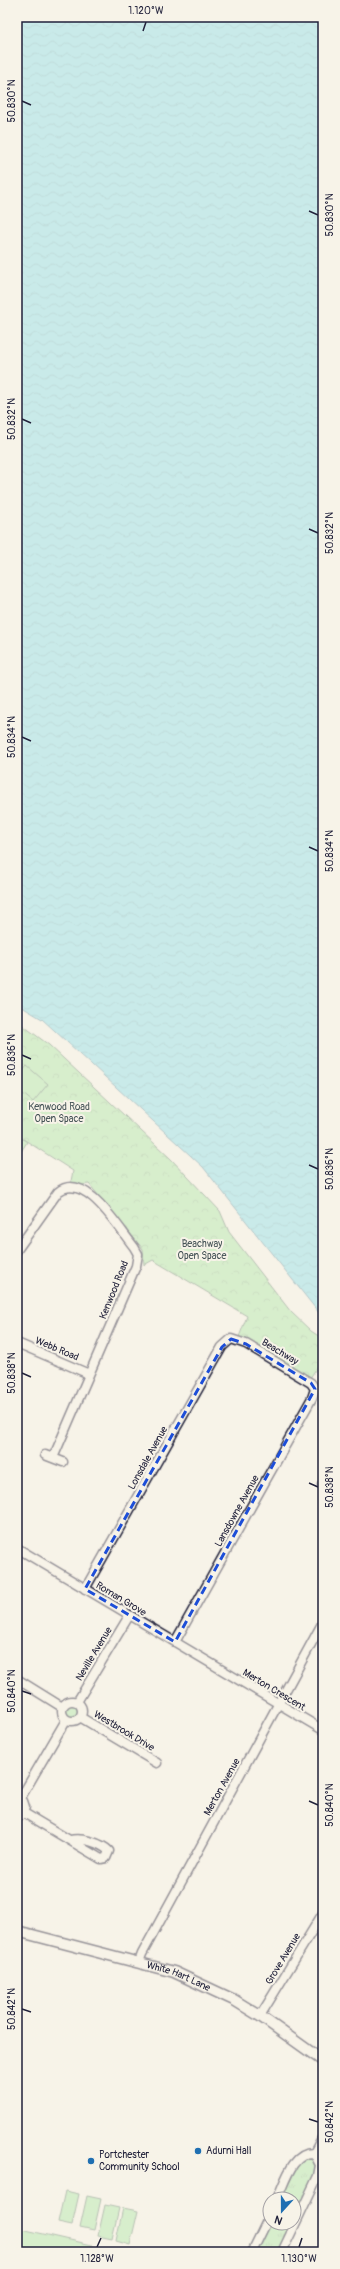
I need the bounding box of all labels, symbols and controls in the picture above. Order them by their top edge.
text: 1.120°W [128,5,164,17]
text: 50.830°N [6,79,18,123]
text: 50.830°N [324,193,336,237]
text: 50.832°N [6,398,18,440]
text: 50.832°N [324,512,336,554]
text: 50.834°N [6,716,18,758]
text: 50.834°N [324,830,336,872]
text: 50.836°N [6,1034,18,1076]
park label: Kenwood Road Open Space [28,1101,90,1125]
text: 50.836°N [324,1148,336,1190]
park label: Beachway Open Space [178,1238,226,1262]
street label: Kenwood Road [97,1259,131,1321]
street label: Webb Road [33,1334,81,1364]
street label: Beachway [259,1336,301,1368]
text: 50.838°N [6,1352,18,1394]
street label: Lonsdale Avenue [126,1424,170,1492]
text: 50.838°N [324,1466,336,1508]
street label: Lansdowne Avenue [212,1473,262,1549]
street label: Roman Grove [94,1579,148,1619]
street label: Neville Avenue [73,1625,115,1683]
street label: Merton Crescent [240,1667,308,1714]
text: 50.840°N [6,1669,18,1713]
street label: Westbrook Drive [91,1708,157,1754]
street label: Merton Avenue [201,1756,243,1818]
text: 50.840°N [324,1783,336,1827]
street label: Grove Avenue [263,1931,303,1987]
street label: White Hart Lane [145,1959,212,1994]
text: 50.842°N [6,1988,18,2030]
text: 50.842°N [324,2101,336,2143]
place label: Adurni Hall [206,2145,251,2157]
marker: Adurni Hall [193,2146,203,2156]
place label: Portchester Community School [99,2149,180,2173]
marker: Portchester Community School [86,2156,96,2166]
north arrow [262,2191,302,2231]
text: N [272,2212,284,2227]
text: 1.128°W [80,2253,114,2265]
text: 1.130°W [281,2253,317,2265]

